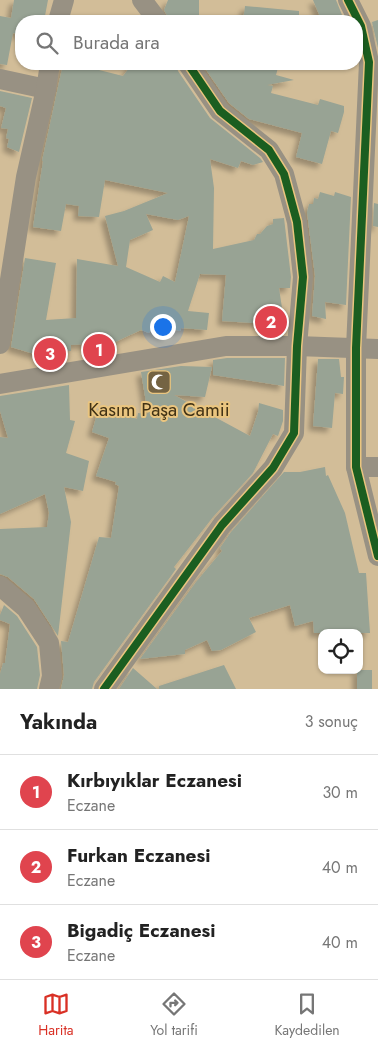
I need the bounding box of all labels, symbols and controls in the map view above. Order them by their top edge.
search box [15,15,363,70]
icon: search [33,29,61,57]
text: Burada ara [73,29,160,56]
pin: 2 [255,303,287,341]
your location [150,314,176,340]
pin: 1 [83,331,115,369]
pin: 3 [34,335,66,373]
mosque icon: Kasım Paşa Camii [146,369,172,395]
place label: Kasım Paşa Camii [88,396,230,423]
map controls [318,629,363,674]
button: locate [318,629,363,674]
text: Yakında [20,707,97,737]
text: 3 sonuç [305,710,358,733]
text: Kırbıyıklar Eczanesi [67,767,242,794]
text: 1 [32,781,40,804]
text: 30 m [322,781,358,804]
text: Eczane [67,794,115,817]
text: Furkan Eczanesi [67,842,210,869]
text: 2 [31,856,41,879]
text: 40 m [322,856,358,879]
text: Eczane [67,869,115,892]
text: Bigadiç Eczanesi [67,917,215,944]
text: 3 [31,931,41,954]
text: 40 m [322,931,358,954]
text: Eczane [67,944,115,967]
tab: Harita [38,990,74,1040]
tab: Yol tarifi [150,990,198,1040]
tab: Kaydedilen [274,990,340,1040]

